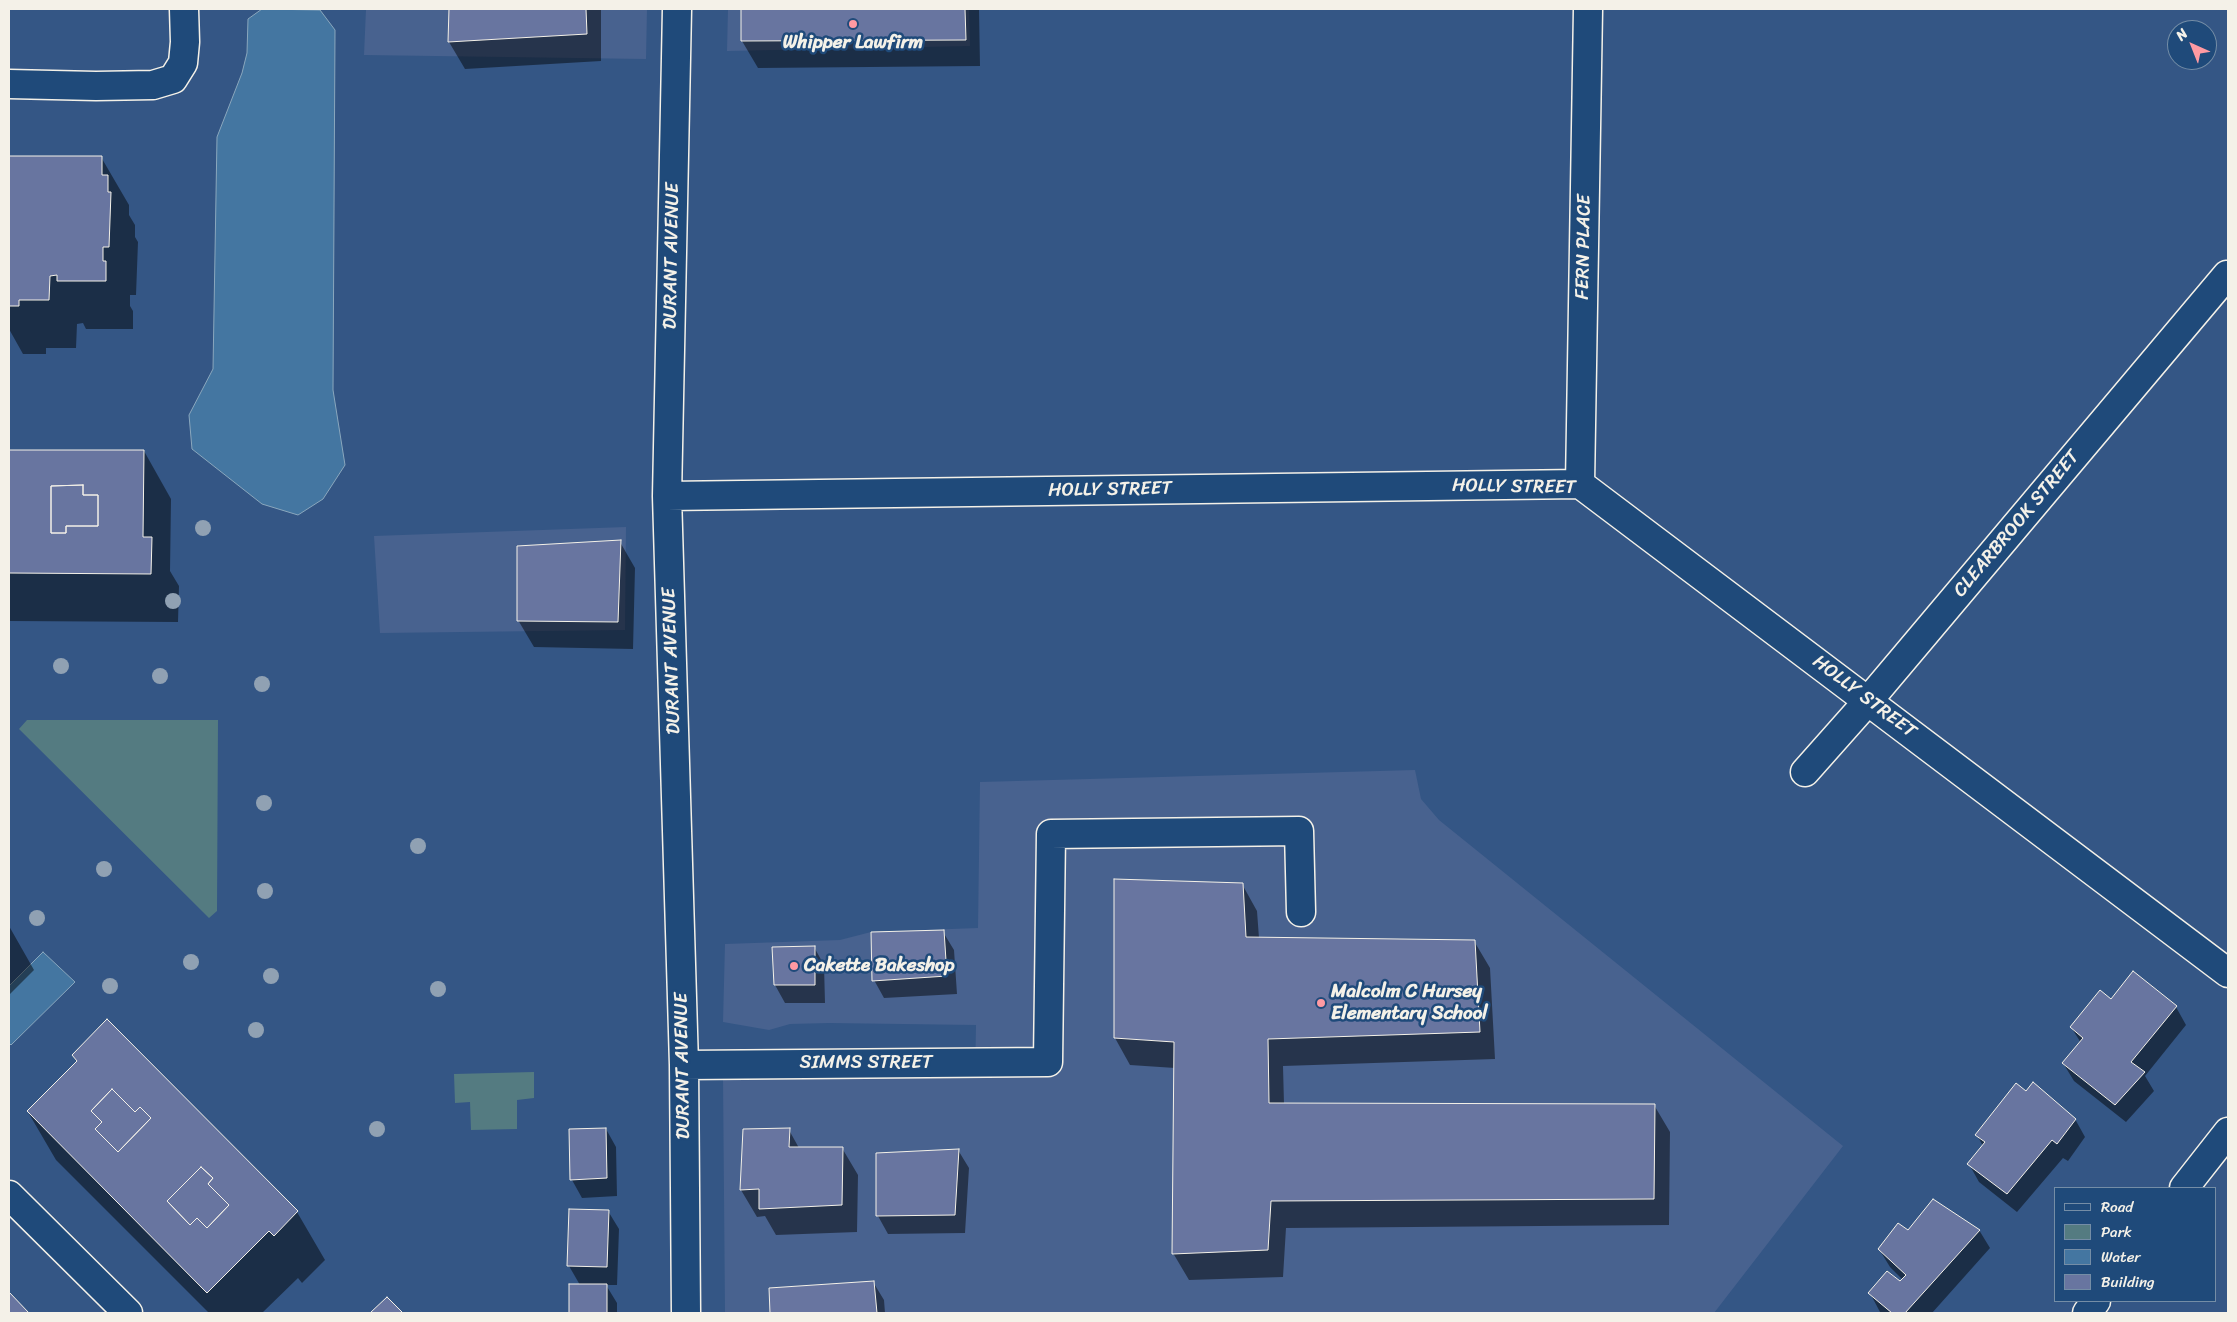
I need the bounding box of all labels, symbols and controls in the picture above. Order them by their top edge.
marker: Whipper Lawfirm [847,18,859,30]
north arrow [2167,20,2217,70]
text: N [2170,22,2194,47]
place label: Whipper Lawfirm [783,32,923,54]
street label: DURANT AVENUE [659,182,685,330]
street label: FERN PLACE [1572,194,1596,300]
street label: CLEARBROOK STREET [1949,446,2085,602]
street label: HOLLY STREET [1452,475,1576,499]
street label: HOLLY STREET [1048,478,1172,502]
street label: DURANT AVENUE [658,587,686,735]
street label: HOLLY STREET [1808,651,1920,743]
place label: Cakette Bakeshop [804,955,955,977]
marker: Cakette Bakeshop [788,960,800,972]
place label: Malcolm C Hursey Elementary School [1331,981,1488,1025]
street label: DURANT AVENUE [670,992,696,1140]
marker: Malcolm C Hursey Elementary School [1315,997,1327,1009]
street label: SIMMS STREET [800,1052,932,1074]
legend [2054,1187,2217,1302]
text: Road [2101,1194,2133,1220]
text: Park [2101,1219,2132,1245]
text: Water [2101,1244,2141,1270]
text: Building [2101,1269,2155,1295]

